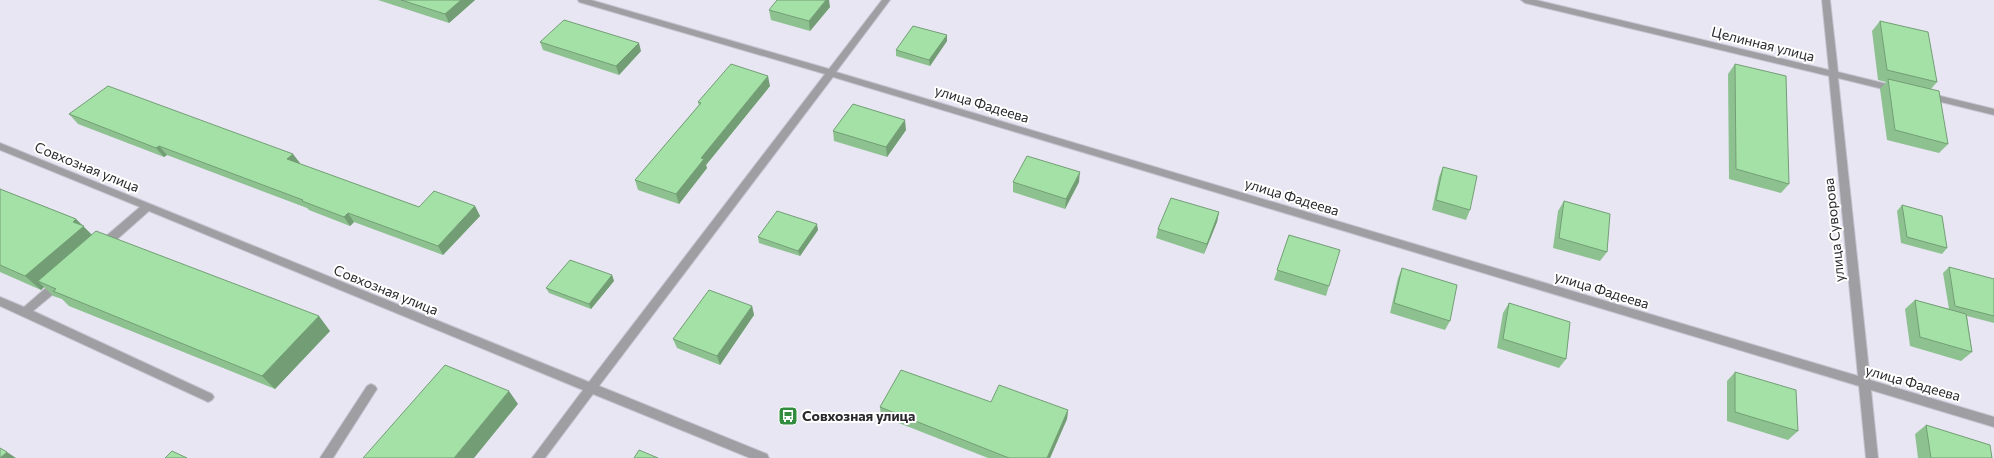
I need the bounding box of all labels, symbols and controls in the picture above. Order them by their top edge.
street label: Целинная улица [1710,22,1816,65]
street label: улица Фадеева [933,81,1031,126]
street label: Совхозная улица [32,138,142,195]
street label: улица Фадеева [1243,174,1341,219]
street label: улица Суворова [1820,177,1847,283]
street label: Совхозная улица [331,261,441,318]
street label: улица Фадеева [1553,267,1651,312]
street label: улица Фадеева [1864,361,1963,404]
bus stop icon: Совхозная улица [777,405,799,427]
place label: Совхозная улица [802,407,915,424]

